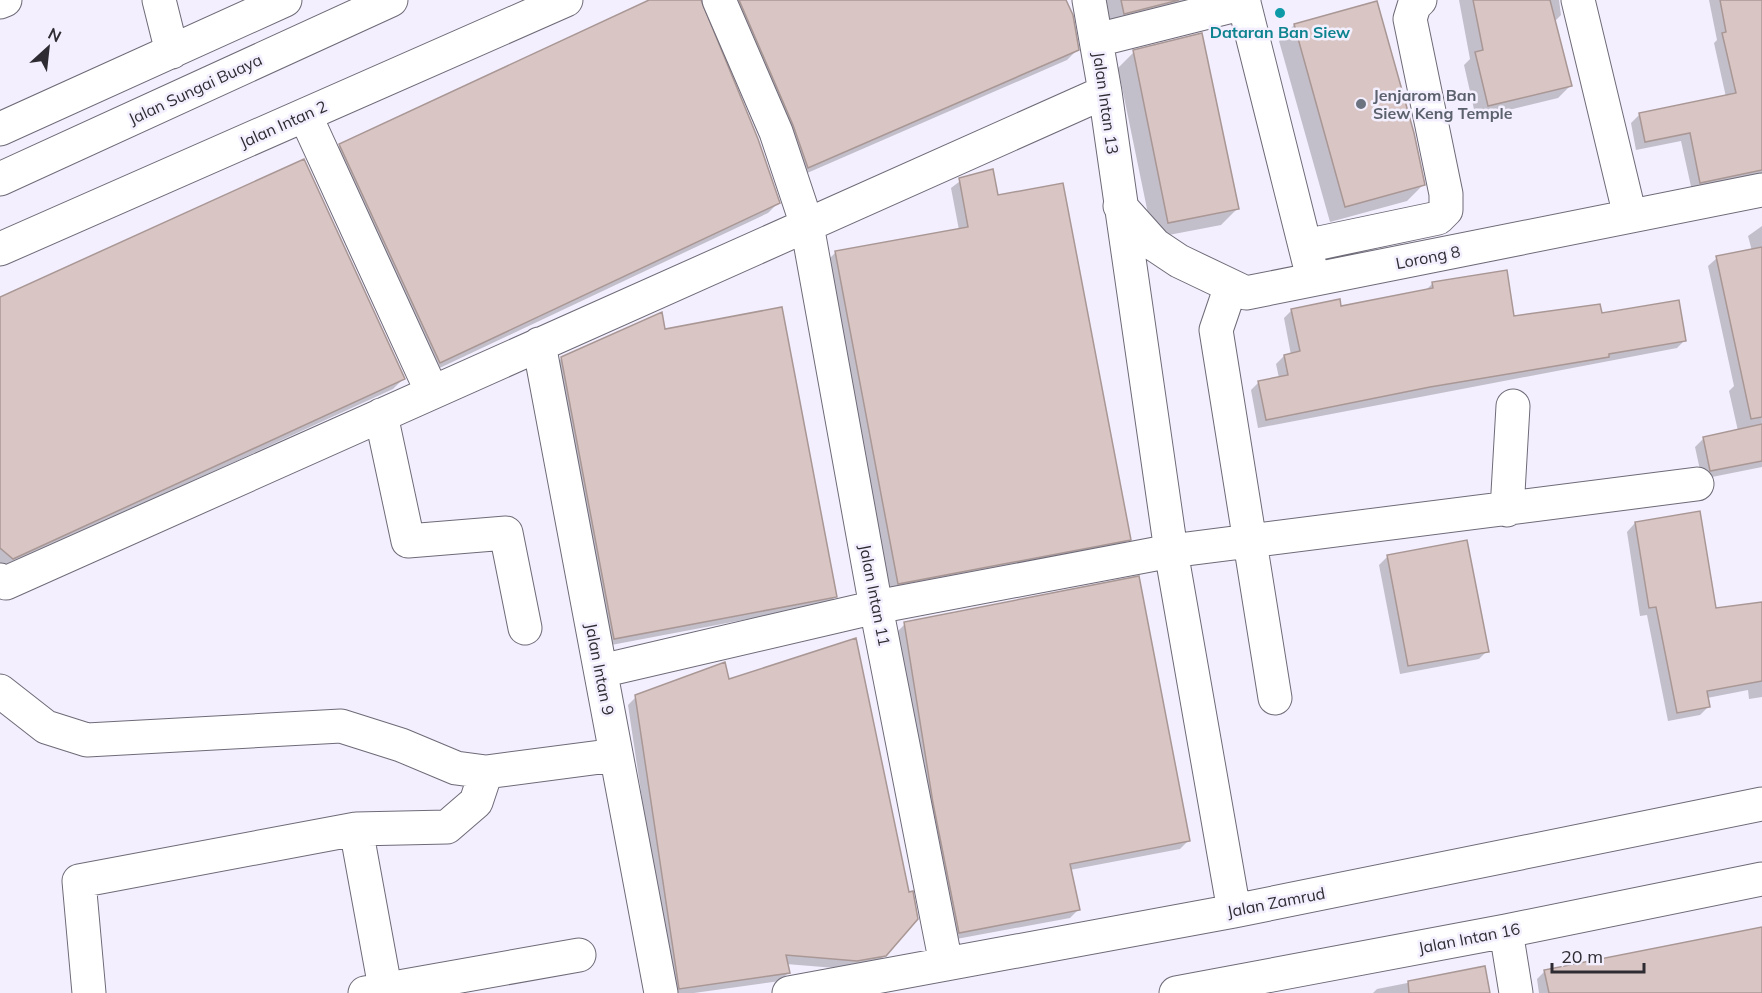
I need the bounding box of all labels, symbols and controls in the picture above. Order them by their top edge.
marker: Dataran Ban Siew [1273,6,1287,20]
north arrow [18,18,78,78]
place label: Dataran Ban Siew [1210,22,1350,42]
text: N [45,23,65,46]
street label: Jalan Sungai Buaya [125,49,265,129]
street label: Jalan Intan 13 [1089,50,1123,156]
place label: Jenjarom Ban Siew Keng Temple [1373,85,1513,123]
street label: Jalan Intan 2 [236,96,330,152]
marker: Jenjarom Ban Siew Keng Temple [1354,97,1368,111]
street label: Lorong 8 [1394,241,1462,273]
street label: Jalan Intan 11 [855,542,895,648]
street label: Jalan Intan 9 [581,621,619,717]
street label: Jalan Zamrud [1225,883,1327,921]
street label: Jalan Intan 16 [1416,918,1522,958]
scale bar [1552,936,1644,974]
text: 20 m [1561,945,1603,968]

